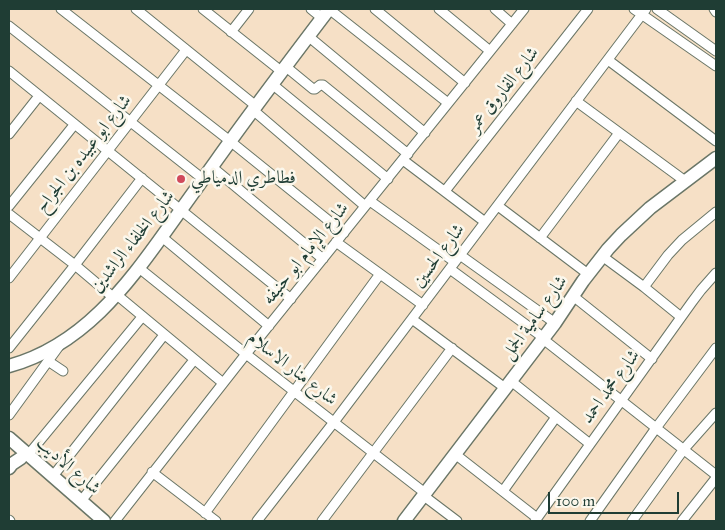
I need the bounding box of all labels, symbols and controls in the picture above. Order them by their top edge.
street label: شارع الفاروق عمر [464,43,544,137]
street label: شارع ابو عبيده بن الجراح [31,91,137,217]
place label: فطاطري الدمياطي [191,168,296,190]
marker: فطاطري الدمياطي [175,173,187,185]
street label: شارع الخلفاء الراشدين [86,187,180,297]
street label: شارع الإمام ابو حنيفه [258,199,354,309]
street label: شارع الحسين [408,220,470,292]
street label: شارع سامية الجمل [497,272,573,364]
street label: شارع منار الاسلام [243,327,341,411]
street label: شارع محمد احمد [577,346,645,428]
street label: شارع الأديب [32,432,104,500]
scale bar [550,482,681,514]
text: 100 m [556,492,595,510]

